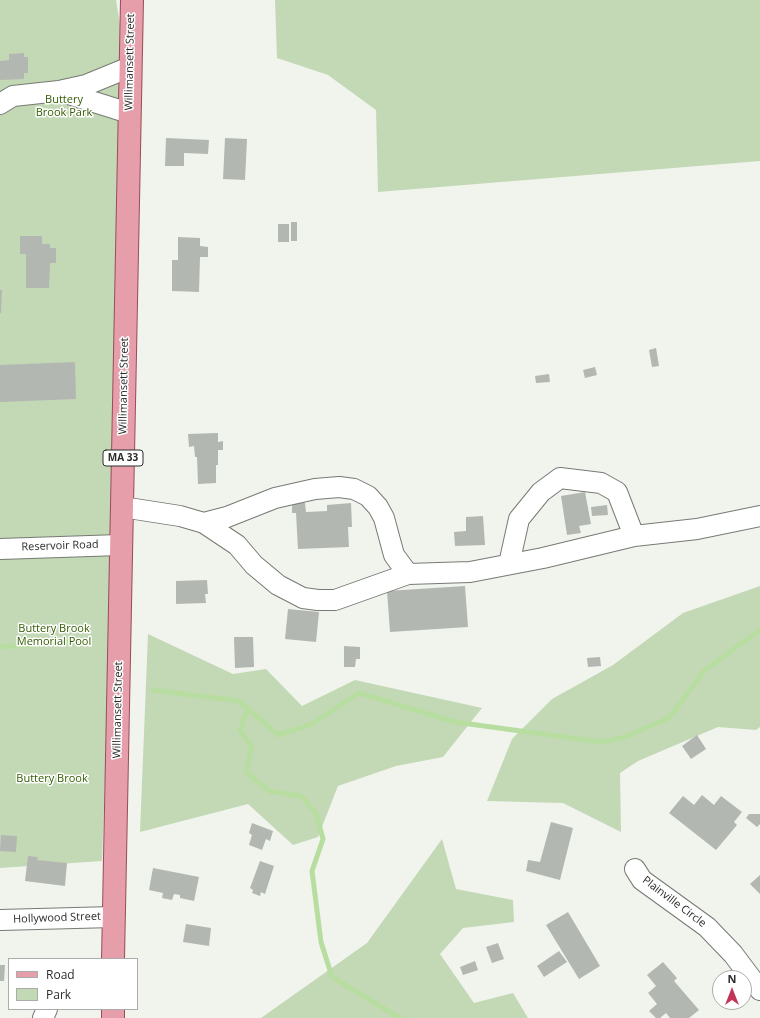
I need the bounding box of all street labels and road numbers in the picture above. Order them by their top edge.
street label: Willimansett Street [123,13,137,111]
street label: Willimansett Street [117,337,131,435]
road number: MA 33 [103,450,143,466]
street label: Reservoir Road [21,538,99,554]
street label: Willimansett Street [111,661,125,759]
street label: Plainville Circle [640,874,708,930]
street label: Hollywood Street [13,910,101,926]

